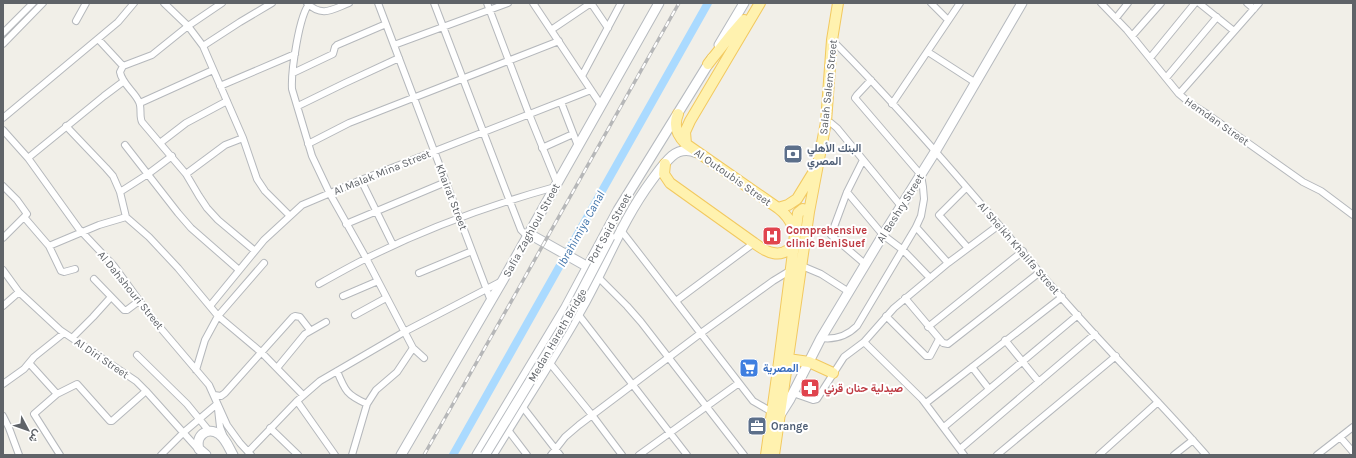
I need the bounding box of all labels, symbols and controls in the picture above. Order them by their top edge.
street label: Salah Salem Street [817,39,840,135]
street label: Hemdan Street [1182,94,1251,148]
place label: البنك الأهلي المصري [807,142,862,170]
bank icon: البنك الأهلي المصري [782,143,804,165]
street label: Al Outoubis Street [692,146,774,209]
street label: Al Malak Mina Street [332,147,433,198]
street label: Khairat Street [433,162,470,232]
street label: Al Beshry Street [874,171,927,245]
street label: Safia Zaghloul Street [500,181,563,280]
water label: Ibrahimiya Canal [554,189,608,269]
street label: Port Said Street [585,191,634,266]
street label: Al Sheikh Khalifa Street [975,200,1062,297]
place label: Comprehensive clinic BeniSuef [786,224,867,250]
hospital icon: Comprehensive clinic BeniSuef [761,225,783,247]
street label: Al Dahshouri Street [95,248,166,332]
street label: Medan Hareth Bridge [525,286,590,384]
street label: Al Diri Street [72,336,131,381]
supermarket icon: المصرية [738,357,760,379]
place label: المصرية [763,362,799,375]
pharmacy icon: صيدلية حنان قرني [799,377,821,399]
place label: صيدلية حنان قرني [824,382,903,397]
north arrow [8,410,48,450]
office icon: Orange [746,415,768,437]
place label: Orange [771,420,809,433]
text: ش [26,427,44,445]

